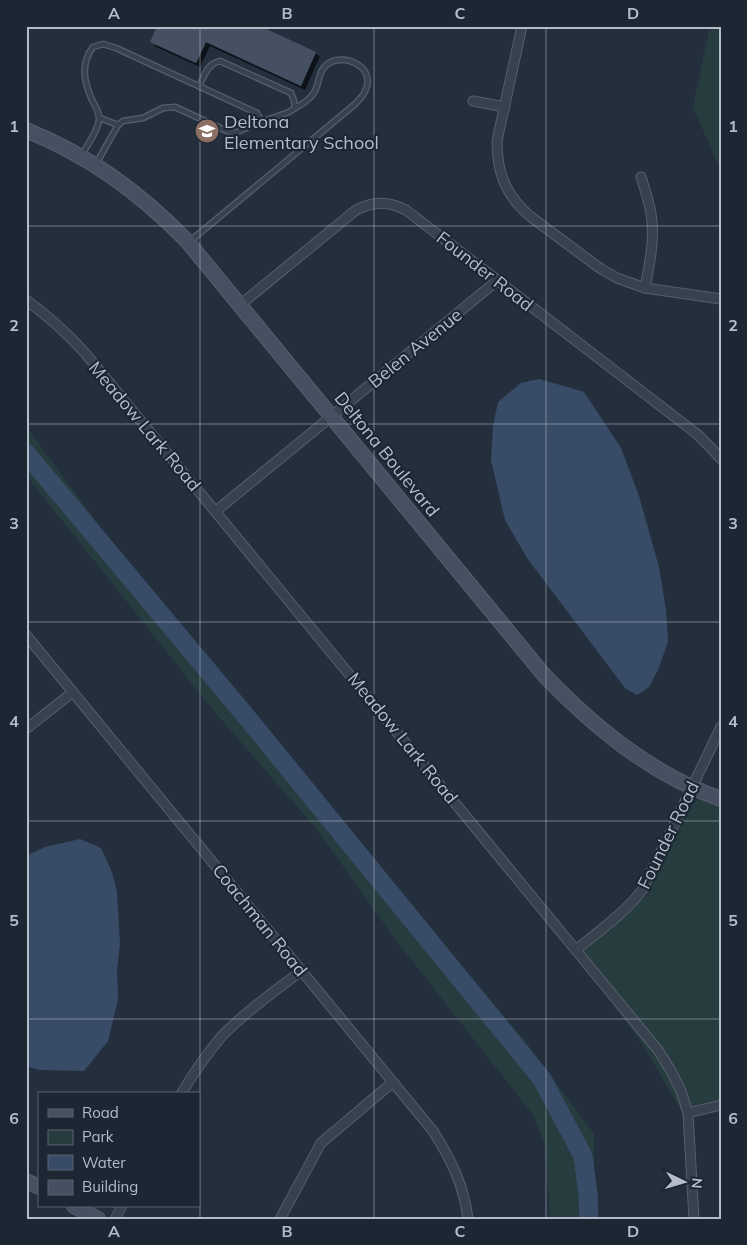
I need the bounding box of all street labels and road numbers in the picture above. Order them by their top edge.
street label: Founder Road [432,226,538,316]
street label: Belen Avenue [363,303,467,393]
street label: Meadow Lark Road [84,356,206,496]
street label: Deltona Boulevard [330,387,444,521]
street label: Meadow Lark Road [343,668,463,808]
street label: Founder Road [632,777,704,893]
street label: Coachman Road [208,859,312,981]

